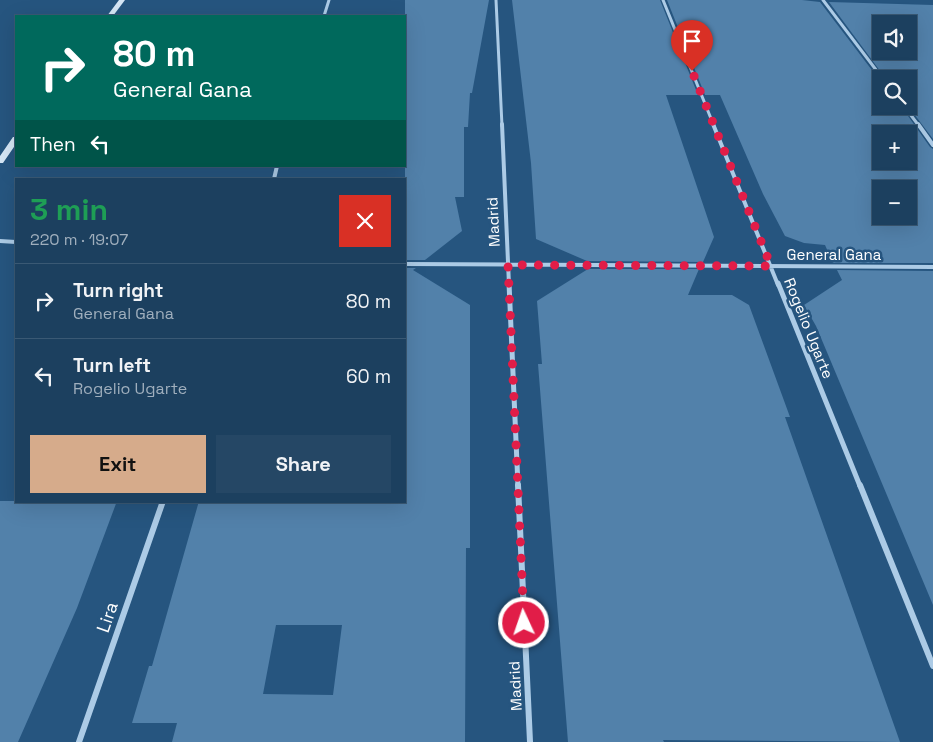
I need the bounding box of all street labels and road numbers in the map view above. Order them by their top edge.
street label: Madrid [482,197,504,247]
street label: General Gana [787,245,882,264]
street label: Rogelio Ugarte [780,275,838,381]
street label: Lira [91,599,123,635]
street label: Madrid [504,661,526,711]

